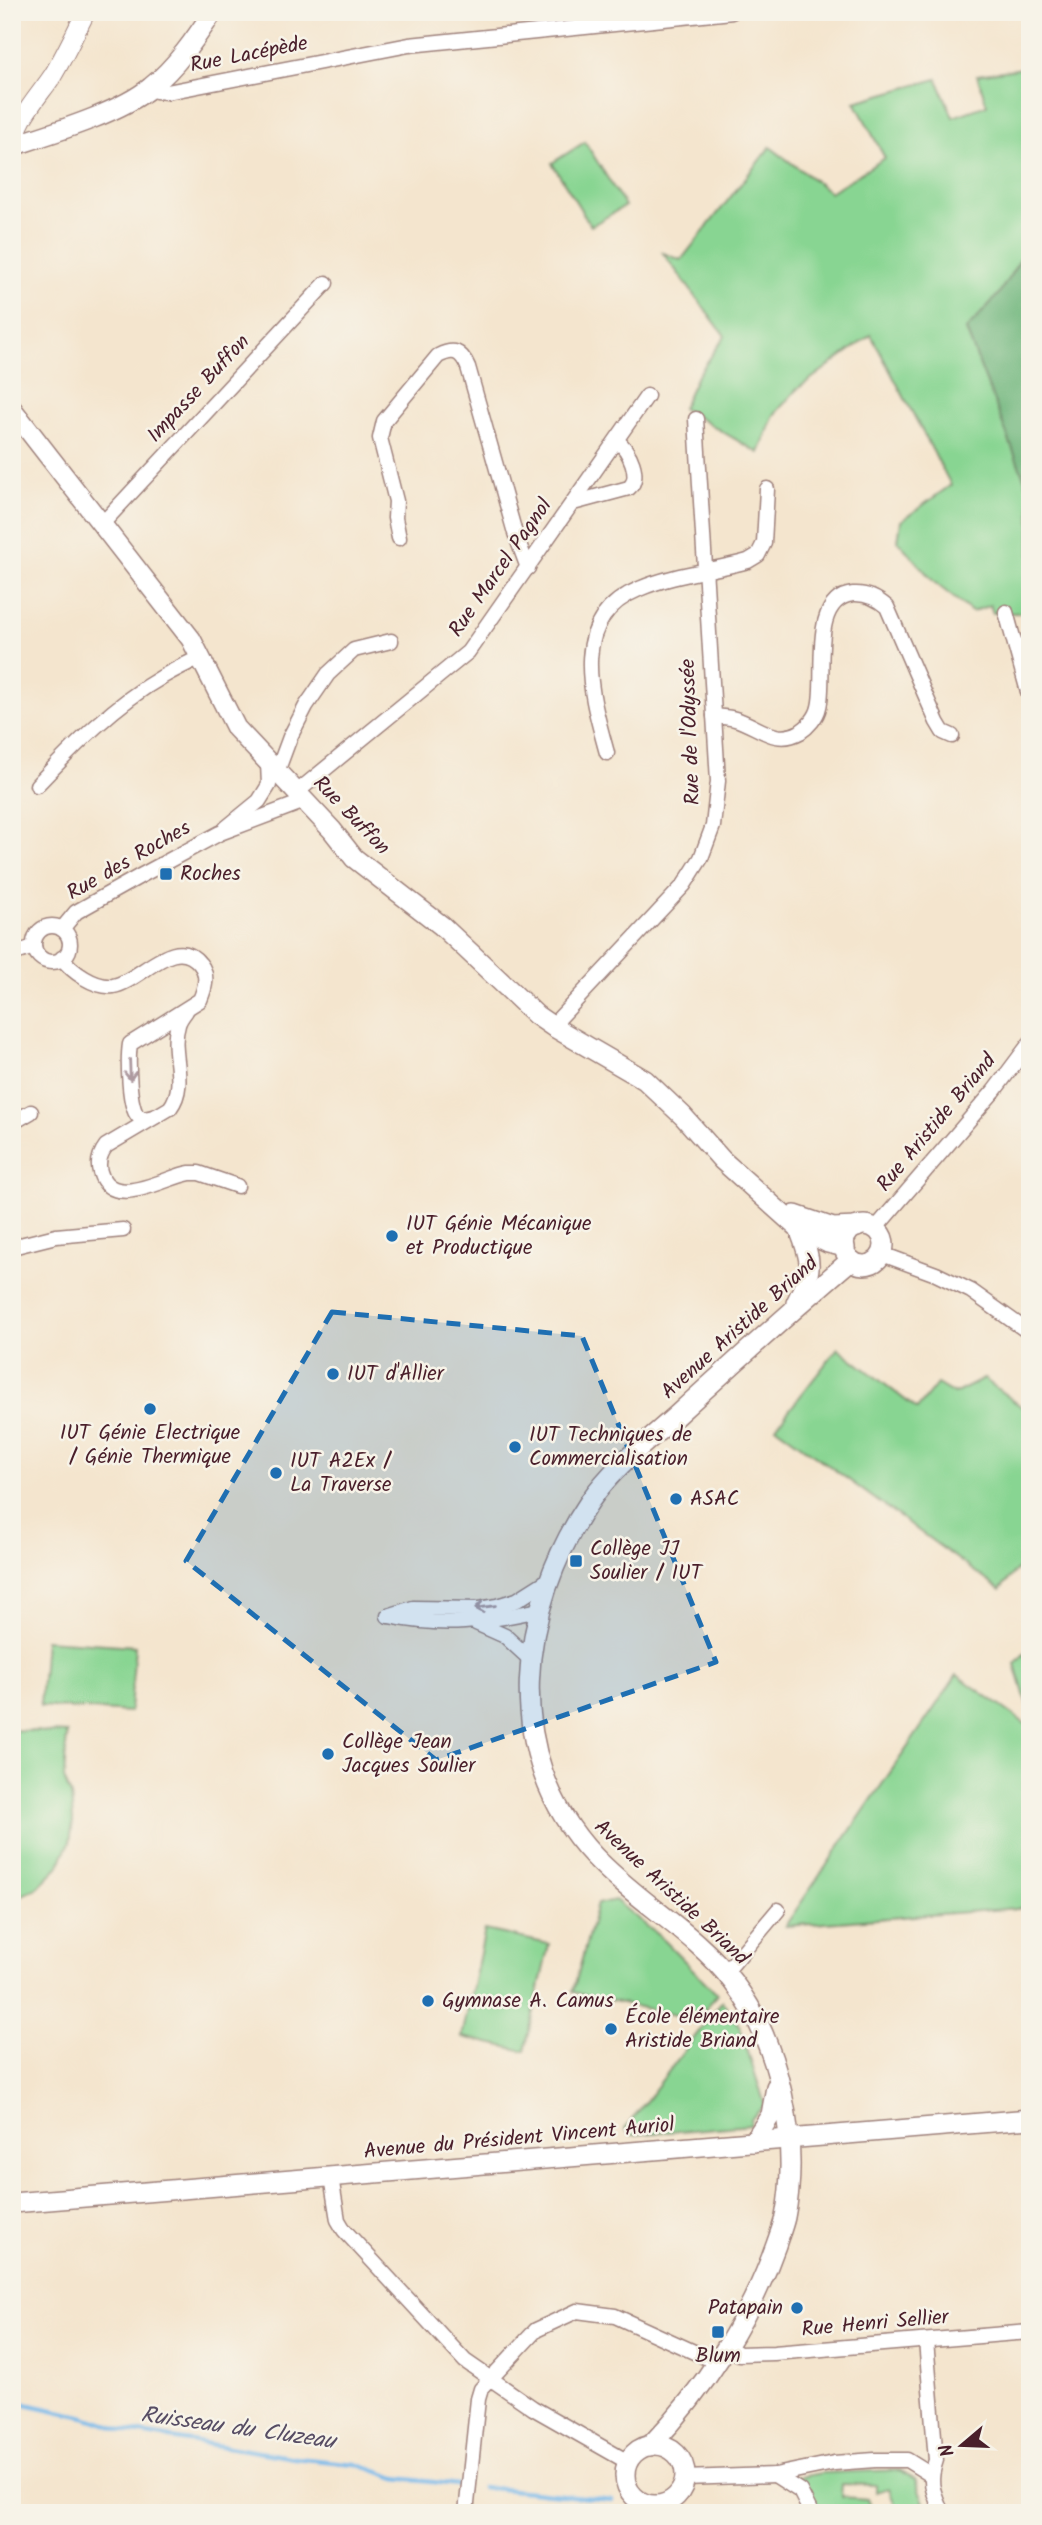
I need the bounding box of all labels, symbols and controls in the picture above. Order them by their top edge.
street label: Rue Lacépède [187,27,311,83]
street label: Impasse Buffon [140,327,258,451]
street label: Rue Marcel Pagnol [441,492,561,644]
street label: Rue de l'Odyssée [672,658,710,806]
street label: Rue Buffon [304,768,398,864]
street label: Rue des Roches [61,812,197,910]
place label: Roches [180,858,241,891]
marker: Roches [158,866,174,882]
street label: Rue Aristide Briand [869,1046,1005,1200]
one-way arrow [123,1058,137,1081]
place label: IUT Génie Mécanique et Productique [406,1208,592,1265]
marker: IUT Génie Mécanique et Productique [384,1228,400,1244]
street label: Avenue Aristide Briand [654,1248,827,1408]
place label: IUT d'Allier [347,1358,445,1391]
marker: IUT d'Allier [325,1366,341,1382]
marker: IUT Génie Electrique / Génie Thermique [142,1401,158,1417]
place label: IUT Génie Electrique / Génie Thermique [60,1417,241,1474]
place label: IUT Techniques de Commercialisation [529,1419,693,1476]
marker: IUT Techniques de Commercialisation [507,1439,523,1455]
place label: IUT A2Ex / La Traverse [290,1445,392,1502]
marker: IUT A2Ex / La Traverse [268,1465,284,1481]
place label: ASAC [690,1483,739,1516]
marker: ASAC [668,1491,684,1507]
place label: Collège JJ Soulier / IUT [590,1533,704,1590]
marker: Collège JJ Soulier / IUT [568,1553,584,1569]
one-way arrow [474,1601,497,1614]
place label: Collège Jean Jacques Soulier [342,1726,476,1783]
marker: Collège Jean Jacques Soulier [320,1746,336,1762]
street label: Avenue Aristide Briand [586,1812,757,1974]
place label: Gymnase A. Camus [442,1985,614,2018]
marker: Gymnase A. Camus [420,1993,436,2009]
place label: École élémentaire Aristide Briand [625,2001,780,2058]
marker: École élémentaire Aristide Briand [603,2021,619,2037]
street label: Avenue du Président Vincent Auriol [362,2109,676,2169]
place label: Patapain [708,2292,783,2325]
marker: Patapain [789,2300,805,2316]
street label: Rue Henri Sellier [800,2301,951,2347]
marker: Blum [710,2324,726,2340]
place label: Blum [695,2340,741,2373]
water label: Ruisseau du Cluzeau [139,2398,340,2461]
north arrow [926,2410,996,2480]
text: N [932,2439,964,2460]

